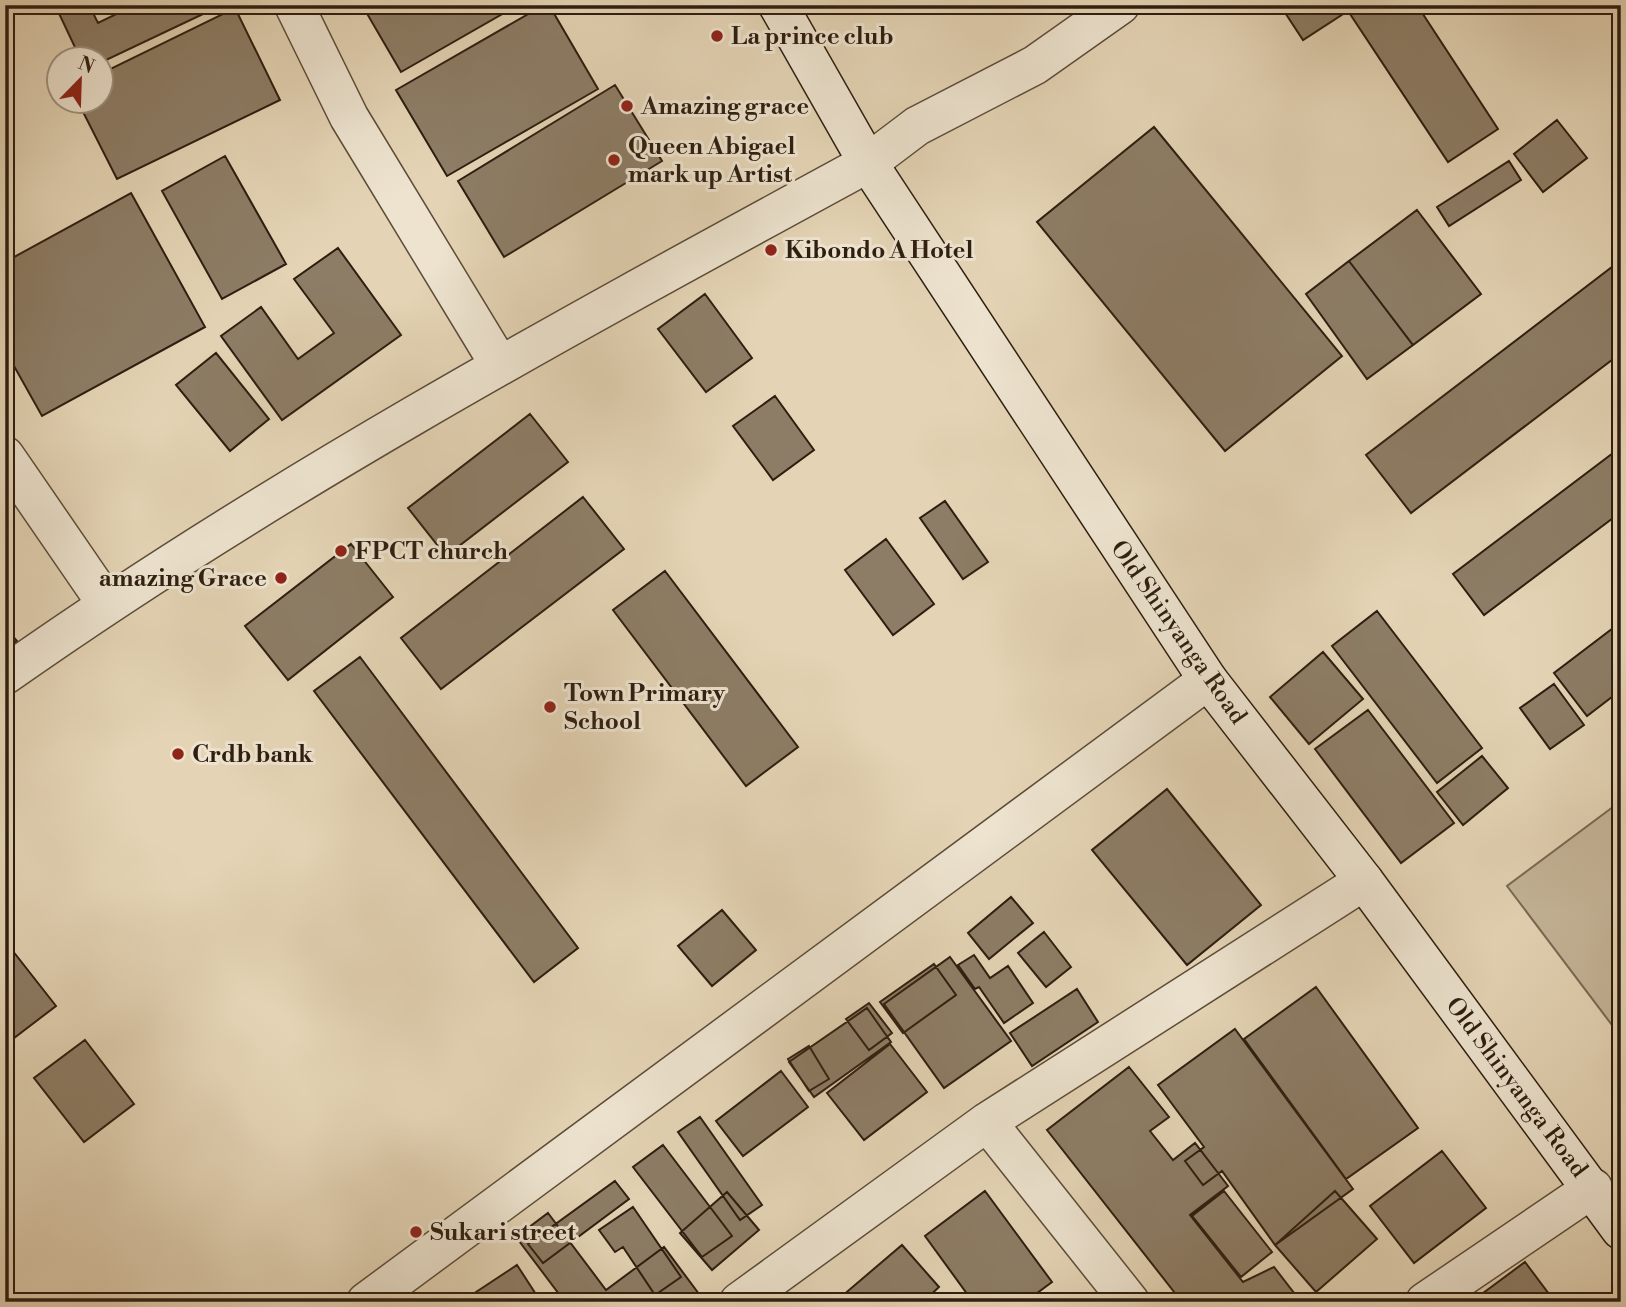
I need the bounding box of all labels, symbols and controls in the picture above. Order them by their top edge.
place label: La prince club [731,22,894,52]
marker: La prince club [709,28,725,44]
north arrow [46,46,116,116]
text: N [75,51,98,79]
place label: Amazing grace [640,92,809,122]
marker: Amazing grace [619,98,635,114]
place label: Queen Abigael mark up Artist [628,132,795,190]
marker: Queen Abigael mark up Artist [606,152,622,168]
place label: Kibondo A Hotel [785,236,973,266]
marker: Kibondo A Hotel [763,242,779,258]
street label: Old Shinyanga Road [1103,535,1253,731]
place label: FPCT church [355,537,508,567]
marker: FPCT church [333,543,349,559]
place label: amazing Grace [99,564,267,594]
marker: amazing Grace [273,570,289,586]
place label: Town Primary School [564,679,726,737]
marker: Town Primary School [542,699,558,715]
place label: Crdb bank [192,740,314,770]
marker: Crdb bank [170,746,186,762]
street label: Old Shinyanga Road [1439,992,1594,1184]
place label: Sukari street [430,1218,576,1248]
marker: Sukari street [408,1224,424,1240]

